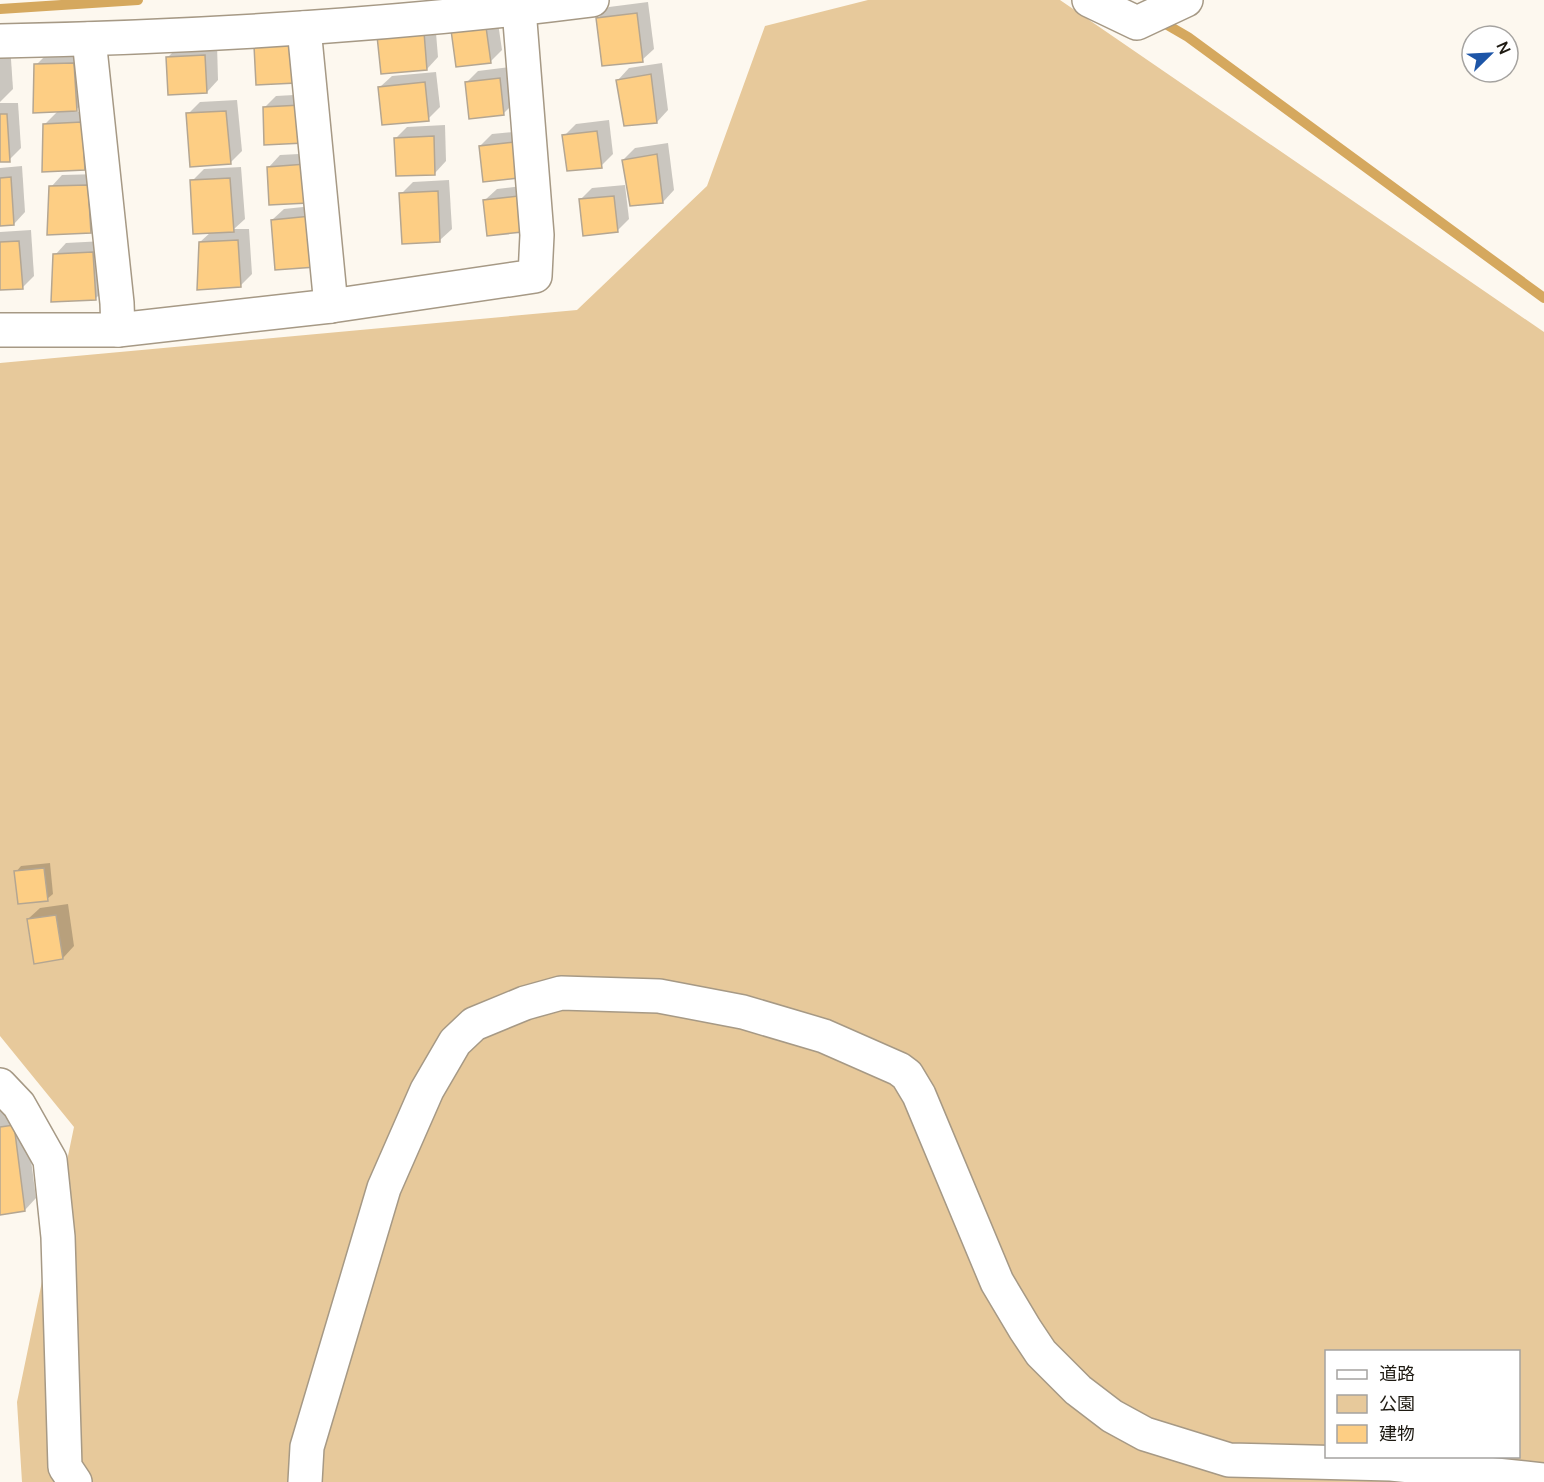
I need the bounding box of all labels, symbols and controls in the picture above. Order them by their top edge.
north arrow [1460,24,1520,84]
text: N [1491,38,1516,58]
legend [1325,1350,1520,1458]
text: 道路 [1379,1361,1415,1385]
text: 公園 [1379,1391,1415,1415]
text: 建物 [1379,1421,1415,1445]

